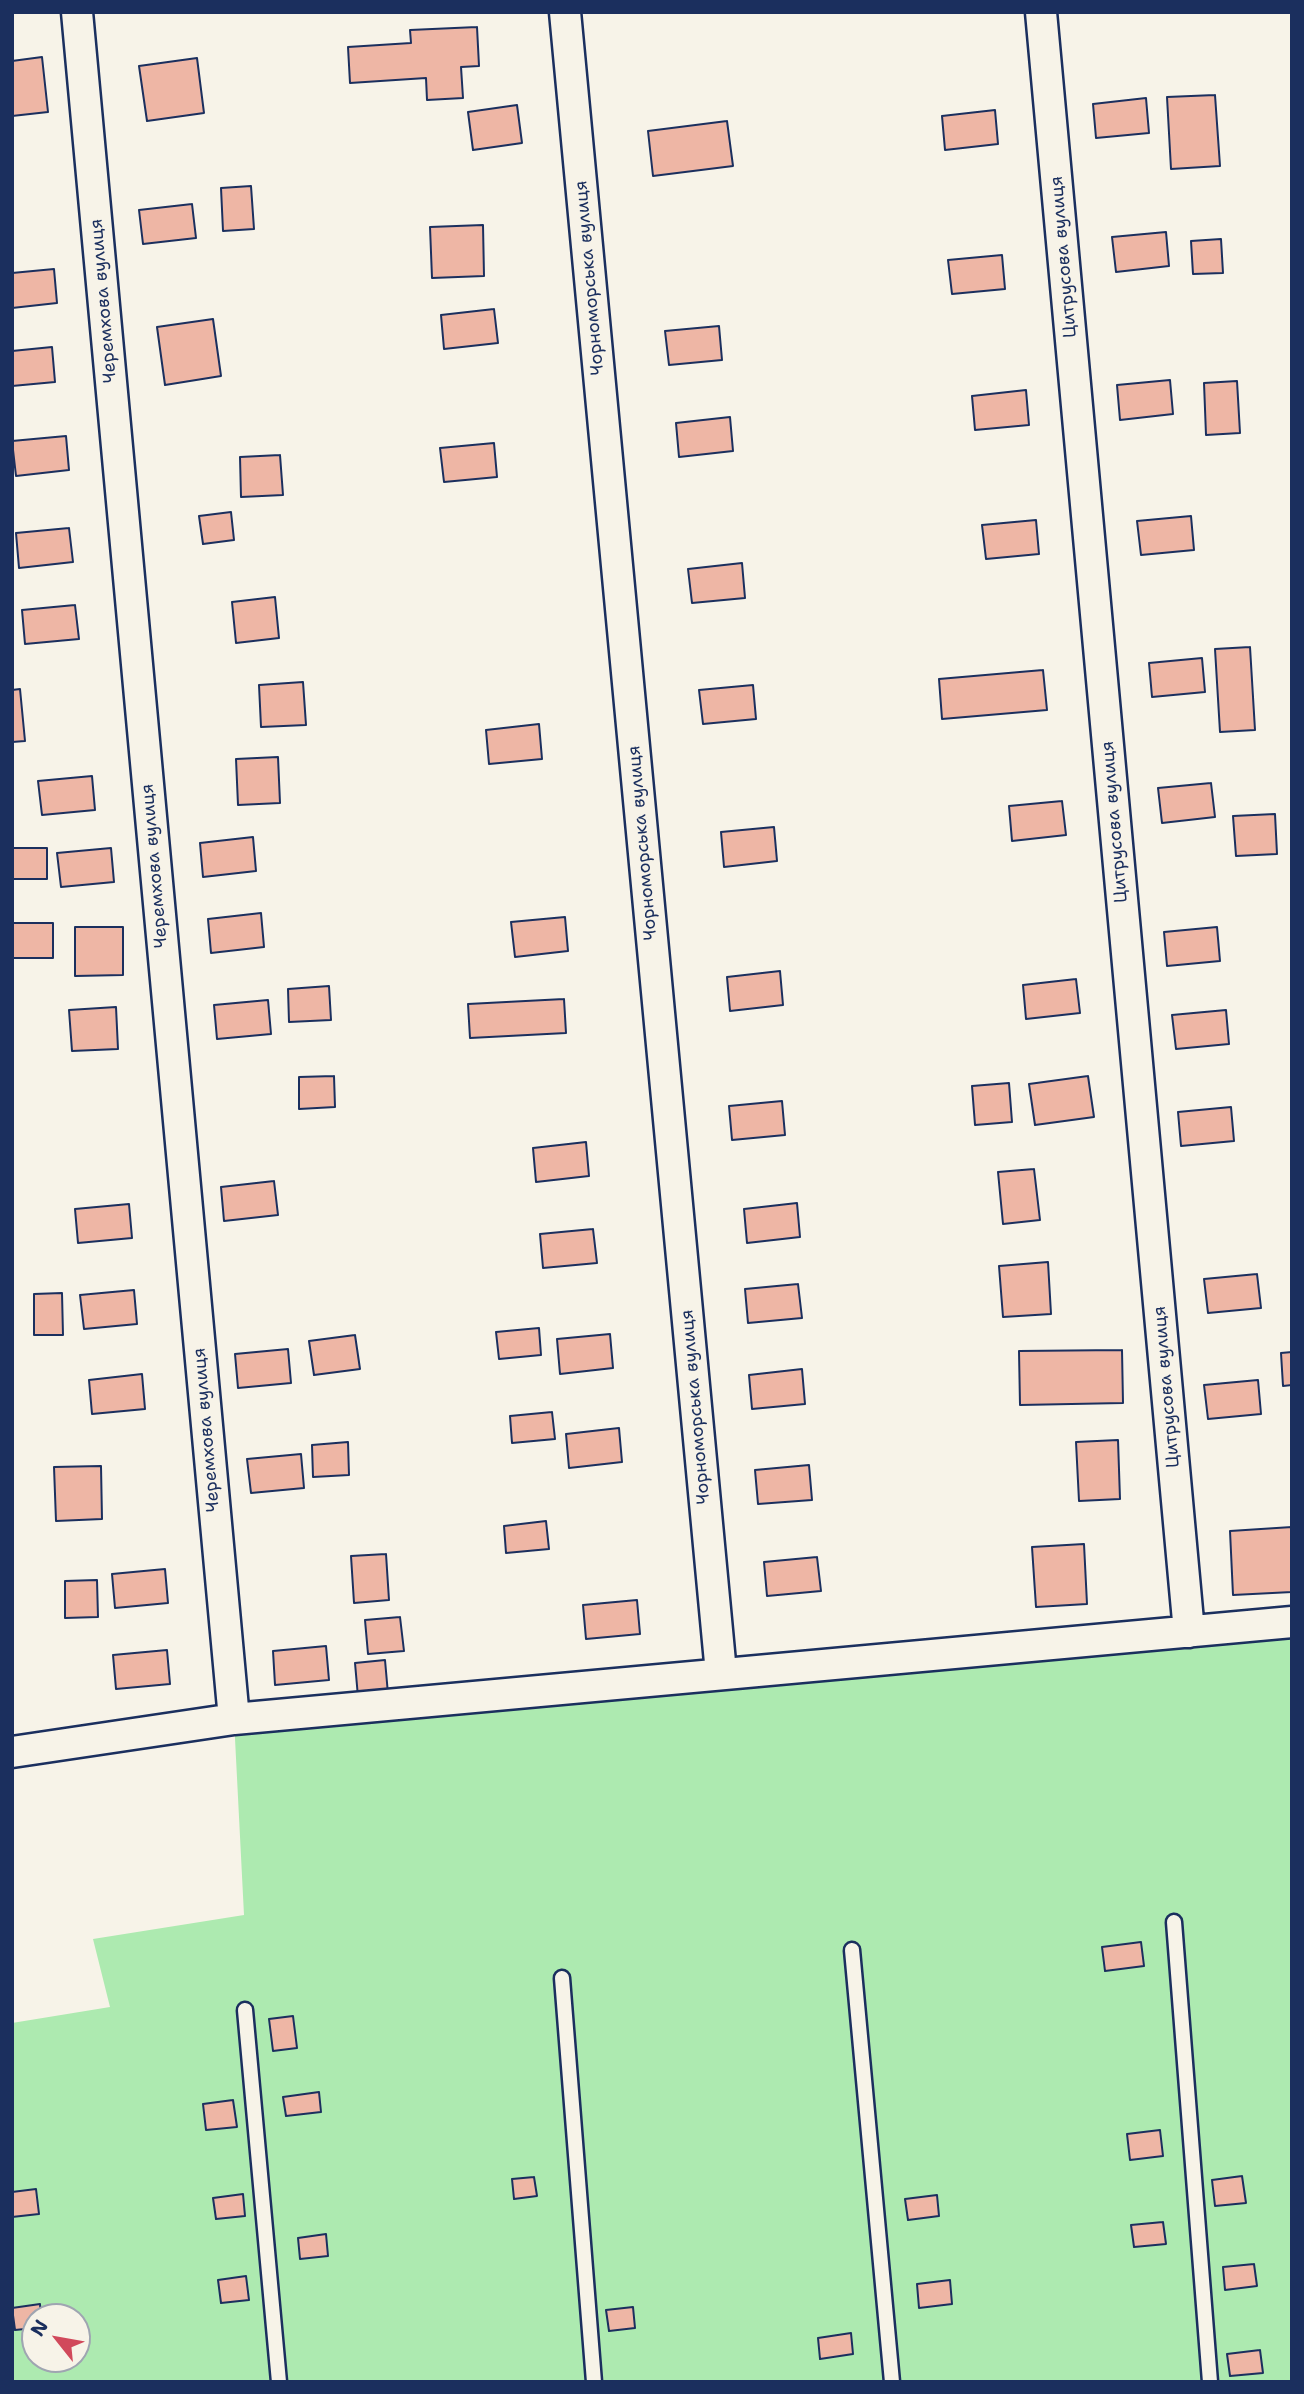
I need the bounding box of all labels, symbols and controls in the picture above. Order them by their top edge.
street label: Цитрусова вулиця [1046,175,1082,339]
street label: Чорноморська вулиця [571,180,609,376]
street label: Черемхова вулиця [86,218,122,384]
street label: Цитрусова вулиця [1097,740,1133,904]
street label: Чорноморська вулиця [624,745,662,941]
street label: Черемхова вулиця [137,783,173,949]
street label: Цитрусова вулиця [1149,1305,1185,1469]
street label: Чорноморська вулиця [677,1309,715,1505]
street label: Черемхова вулиця [189,1347,225,1513]
north arrow [21,2303,91,2373]
text: N [25,2315,54,2341]

